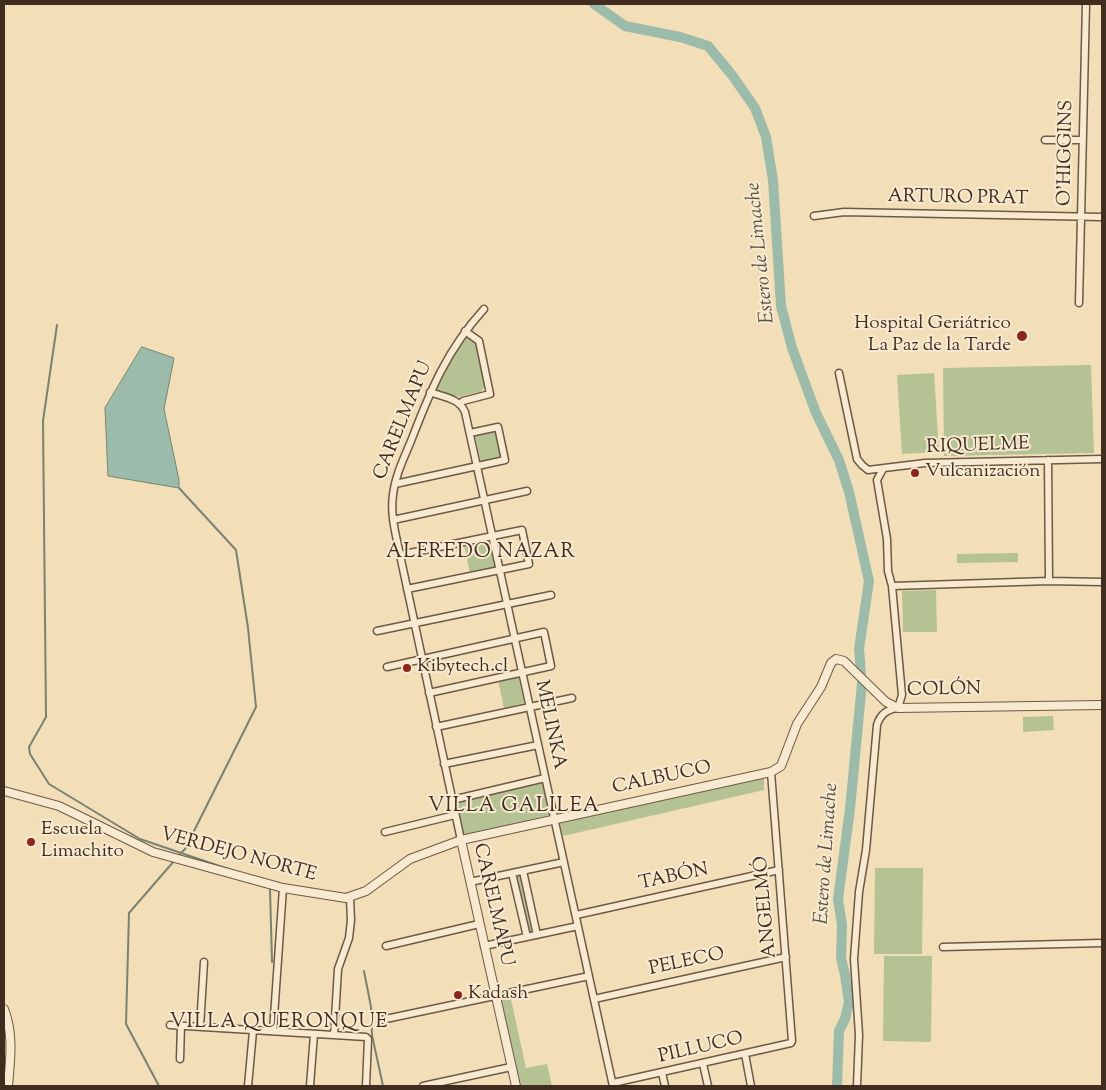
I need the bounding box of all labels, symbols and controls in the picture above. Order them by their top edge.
street label: O'HIGGINS [1055,100,1079,206]
water label: Estero de Limache [743,181,781,325]
street label: ARTURO PRAT [887,186,1029,212]
place label: Hospital Geriátrico La Paz de la Tarde [854,314,1011,358]
marker: Hospital Geriátrico La Paz de la Tarde [1015,329,1029,343]
street label: CARELMAPU [370,359,438,483]
street label: RIQUELME [926,434,1030,460]
place label: Vulcanización [925,462,1040,484]
marker: Vulcanización [909,467,921,479]
district label: ALFREDO NAZAR [384,542,578,566]
place label: Kibytech.cl [417,657,508,679]
marker: Kibytech.cl [401,662,413,674]
street label: MELINKA [528,678,570,772]
street label: COLÓN [907,679,981,703]
street label: CALBUCO [611,757,713,801]
water label: Estero de Limache [811,782,845,926]
district label: VILLA GALILEA [426,796,602,820]
place label: Escuela Limachito [41,820,124,864]
street label: VERDEJO NORTE [157,824,319,888]
marker: Escuela Limachito [25,836,37,848]
street label: CARELMAPU [467,841,517,969]
street label: ANGELMÓ [751,855,783,959]
street label: TABÓN [637,860,711,896]
street label: PELECO [647,944,727,982]
place label: Kadash [468,984,528,1006]
marker: Kadash [452,989,464,1001]
district label: VILLA QUERONQUE [168,1012,390,1036]
street label: PILLUCO [656,1028,746,1070]

